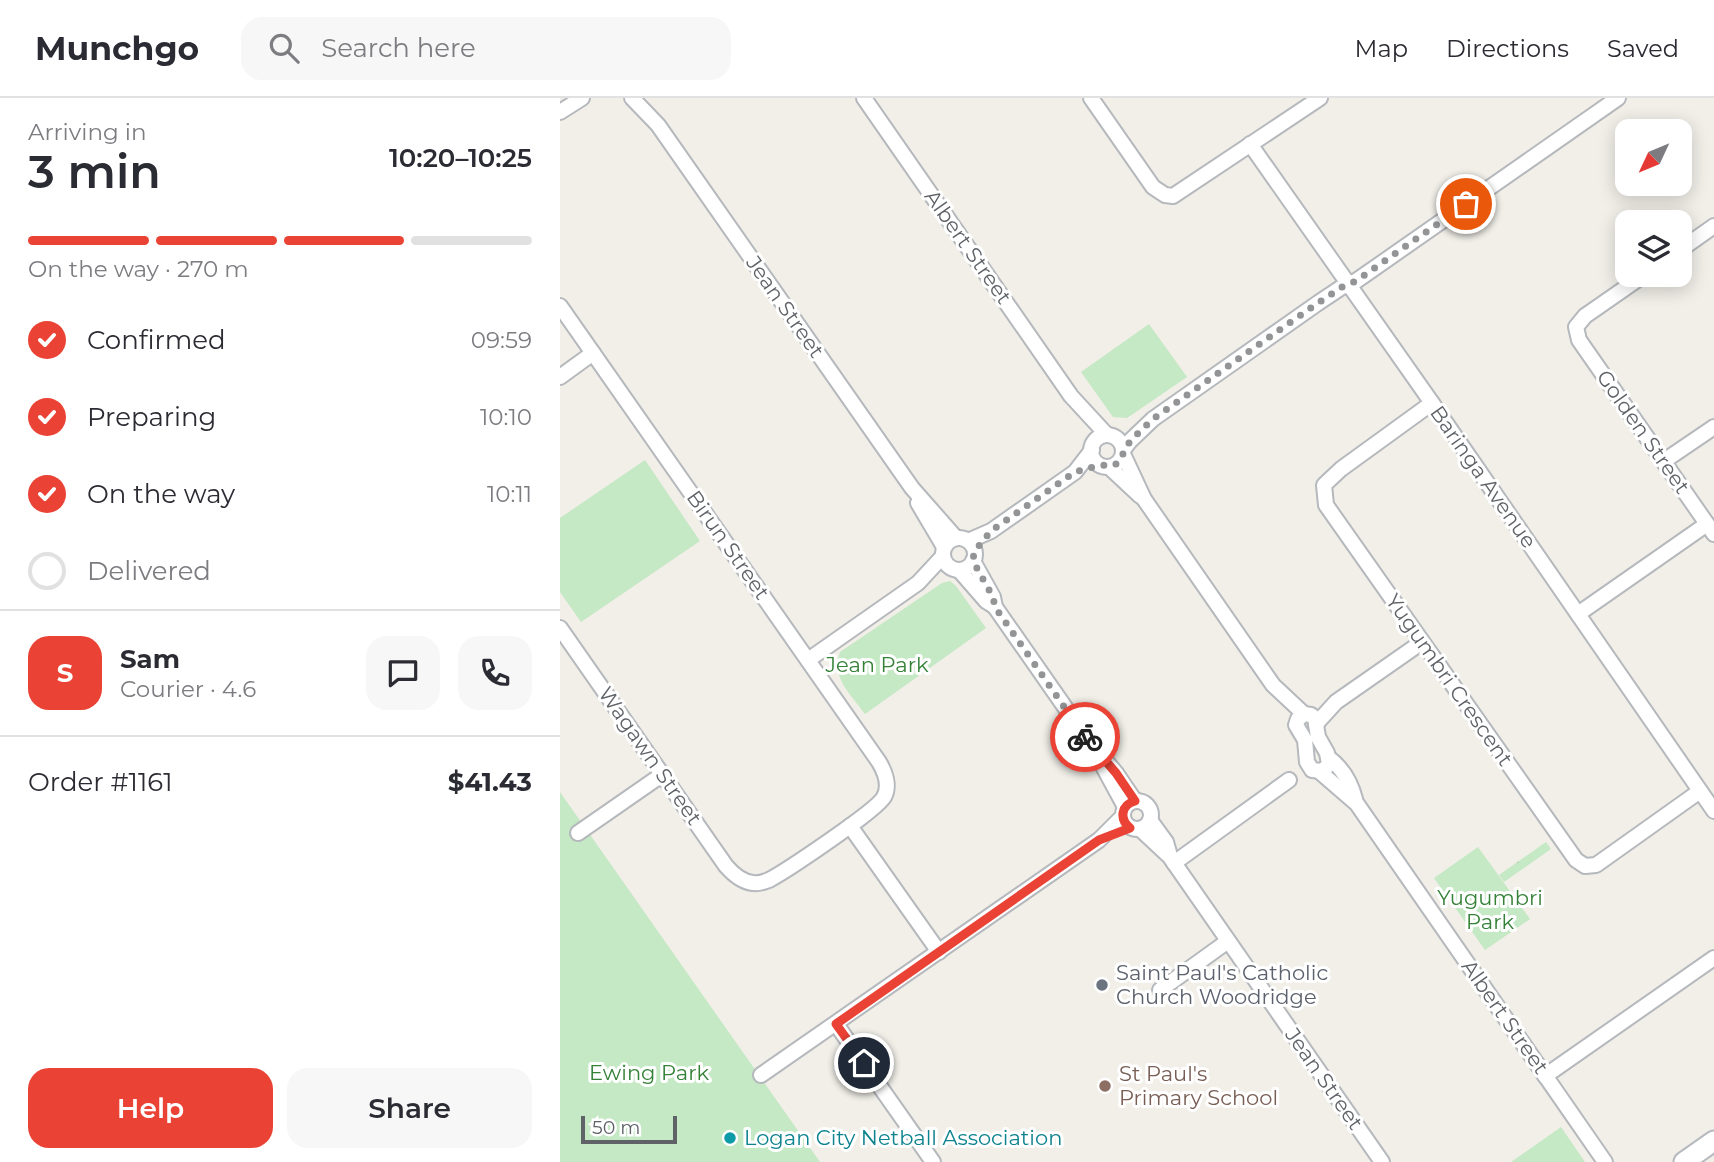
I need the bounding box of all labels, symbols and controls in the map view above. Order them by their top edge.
search box [241,17,731,80]
text: Munchgo [35,28,199,68]
icon: search [265,29,303,67]
text: Search here [321,32,476,64]
text: Map [1355,34,1408,63]
text: Directions [1446,34,1569,63]
text: Saved [1607,34,1679,63]
text: Arriving in [28,118,147,146]
north arrow [1615,119,1692,196]
map controls [1615,119,1692,287]
text: 10:20–10:25 [389,142,532,174]
text: 3 min [28,143,161,200]
pin [1436,174,1496,234]
street label: Albert Street [920,185,1017,309]
icon: bag [1447,185,1485,223]
button: layers [1615,210,1692,287]
street label: Jean Street [741,250,830,362]
text: On the way · 270 m [28,255,249,283]
icon: check [28,321,66,359]
text: Confirmed [87,324,226,356]
text: 09:59 [471,326,532,354]
street label: Golden Street [1592,365,1695,498]
icon: check [28,398,66,436]
text: Preparing [87,401,216,433]
street label: Baringa Avenue [1425,401,1542,553]
text: 10:10 [480,403,532,431]
icon: check [28,475,66,513]
text: On the way [87,478,235,510]
text: 10:11 [487,480,532,508]
street label: Birun Street [682,485,775,604]
text: Delivered [87,555,211,587]
street label: Yugumbri Crescent [1381,589,1518,771]
button: chat [366,636,440,710]
button: phone [458,636,532,710]
text: Sam [120,643,180,675]
park label: Jean Park [825,652,929,677]
text: S [57,657,73,689]
text: Courier · 4.6 [120,675,256,703]
street label: Wagawn Street [593,682,707,830]
courier [1050,702,1120,772]
icon: bike [1066,718,1104,756]
text: Order #1161 [28,766,173,798]
text: $41.43 [448,766,532,798]
park label: Yugumbri Park [1437,885,1543,934]
street label: Albert Street [1457,955,1554,1079]
place label: Saint Paul's Catholic Church Woodridge [1116,960,1328,1009]
marker: Saint Paul's Catholic Church Woodridge [1094,977,1110,993]
street label: Jean Street [1280,1022,1369,1134]
pin [834,1033,894,1093]
icon: home [845,1044,883,1082]
park label: Ewing Park [589,1060,709,1085]
place label: St Paul's Primary School [1119,1061,1278,1110]
button: Help [28,1068,273,1148]
button: Share [287,1068,532,1148]
marker: St Paul's Primary School [1097,1078,1113,1094]
scale bar [581,1113,677,1145]
text: 50 m [592,1116,640,1139]
place label: Logan City Netball Association [744,1125,1062,1150]
marker: Logan City Netball Association [722,1130,738,1146]

